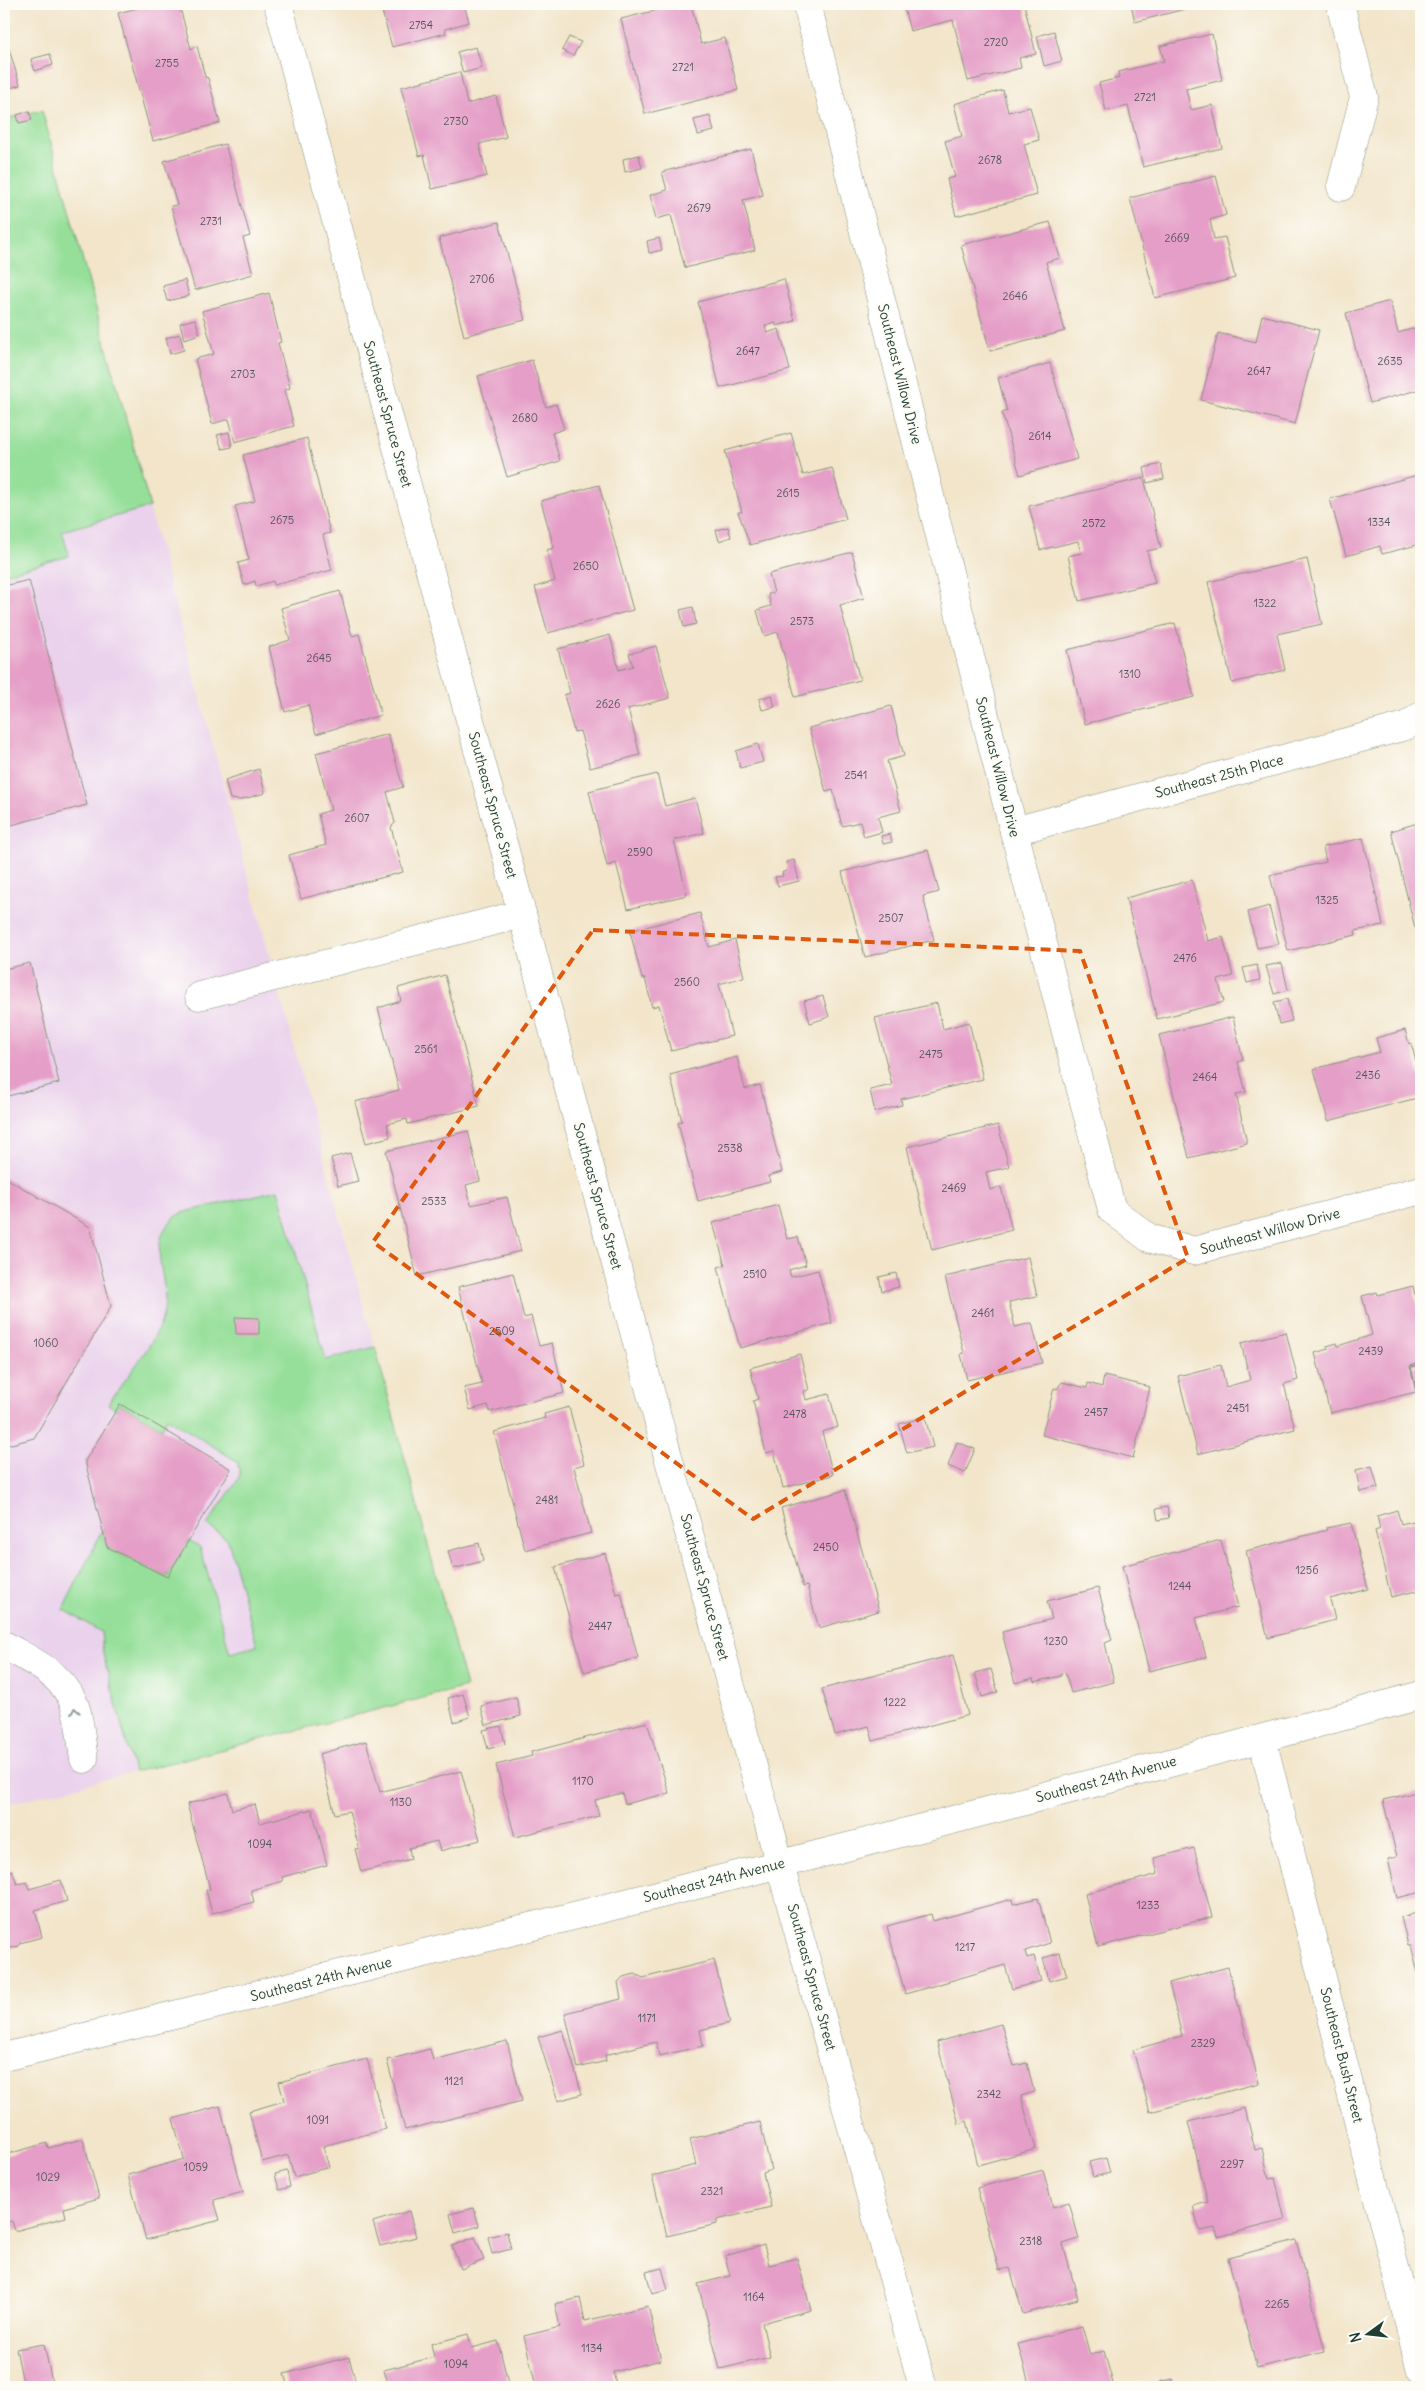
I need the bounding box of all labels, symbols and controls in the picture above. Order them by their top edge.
house number: 2754 [409,18,433,32]
house number: 2720 [984,35,1008,49]
house number: 2755 [155,56,179,70]
house number: 2721 [672,60,694,74]
house number: 2721 [1134,90,1156,104]
house number: 2730 [444,114,468,128]
house number: 2678 [978,153,1002,167]
house number: 2679 [687,201,711,215]
house number: 2731 [200,214,222,228]
house number: 2669 [1164,231,1190,245]
house number: 2706 [469,272,495,286]
house number: 2646 [1002,289,1028,303]
street label: Southeast Willow Drive [874,302,926,446]
street label: Southeast Spruce Street [360,339,416,490]
house number: 2647 [736,344,761,358]
house number: 2635 [1378,354,1402,368]
house number: 2647 [1247,364,1272,378]
house number: 2703 [231,367,255,381]
house number: 2680 [512,411,538,425]
house number: 2614 [1028,429,1052,443]
house number: 2615 [776,486,800,500]
house number: 2675 [270,513,294,527]
house number: 1334 [1367,515,1391,529]
house number: 2572 [1082,516,1106,530]
house number: 2650 [573,559,599,573]
house number: 1322 [1254,596,1276,610]
house number: 2573 [790,614,814,628]
house number: 2645 [306,651,332,665]
house number: 1310 [1119,667,1141,681]
street label: Southeast Willow Drive [972,695,1024,839]
house number: 2626 [596,697,620,711]
street label: Southeast Spruce Street [465,730,521,881]
street label: Southeast 25th Place [1153,750,1285,802]
house number: 2541 [845,768,867,782]
house number: 2607 [345,811,370,825]
house number: 2590 [627,845,653,859]
house number: 1325 [1316,893,1338,907]
house number: 2507 [879,911,904,925]
house number: 2476 [1173,951,1197,965]
house number: 2560 [674,975,700,989]
house number: 2561 [414,1042,438,1056]
house number: 2475 [919,1047,943,1061]
house number: 2436 [1356,1068,1380,1082]
house number: 2464 [1193,1070,1217,1084]
street label: Southeast Spruce Street [570,1121,626,1272]
house number: 2538 [718,1141,742,1155]
house number: 2469 [942,1181,966,1195]
house number: 2533 [422,1194,446,1208]
street label: Southeast Willow Drive [1198,1204,1342,1258]
house number: 2510 [743,1267,767,1281]
house number: 2461 [972,1306,994,1320]
house number: 2509 [489,1324,515,1338]
house number: 1060 [33,1336,59,1350]
house number: 2439 [1359,1344,1383,1358]
house number: 2451 [1227,1401,1249,1415]
house number: 2457 [1084,1405,1109,1419]
house number: 2478 [783,1407,807,1421]
house number: 2481 [536,1493,558,1507]
street label: Southeast Spruce Street [677,1512,733,1663]
house number: 2450 [813,1540,839,1554]
house number: 1256 [1295,1563,1319,1577]
house number: 1244 [1169,1579,1191,1593]
house number: 2447 [588,1619,613,1633]
house number: 1230 [1044,1634,1068,1648]
house number: 1222 [884,1695,906,1709]
one-way arrow [71,1707,81,1715]
street label: Southeast 24th Avenue [1034,1752,1178,1806]
house number: 1170 [572,1774,594,1788]
house number: 1130 [390,1795,412,1809]
house number: 1094 [248,1837,272,1851]
street label: Southeast 24th Avenue [641,1854,787,1906]
house number: 1233 [1137,1898,1159,1912]
street label: Southeast Spruce Street [784,1902,840,2053]
house number: 1217 [955,1940,976,1954]
street label: Southeast 24th Avenue [248,1953,394,2005]
street label: Southeast Bush Street [1316,1985,1368,2125]
house number: 1171 [638,2011,656,2025]
house number: 2329 [1191,2036,1215,2050]
house number: 1121 [444,2074,464,2088]
house number: 2342 [977,2087,1001,2101]
house number: 1091 [307,2113,329,2127]
house number: 2297 [1220,2157,1244,2171]
house number: 1059 [184,2160,208,2174]
house number: 1029 [36,2170,60,2184]
house number: 2321 [701,2184,723,2198]
house number: 2318 [1020,2234,1042,2248]
house number: 1164 [743,2290,765,2304]
house number: 2265 [1265,2297,1289,2311]
north arrow [1342,2308,1392,2358]
text: N [1345,2330,1365,2344]
house number: 1134 [581,2341,603,2355]
house number: 1094 [444,2357,468,2371]

